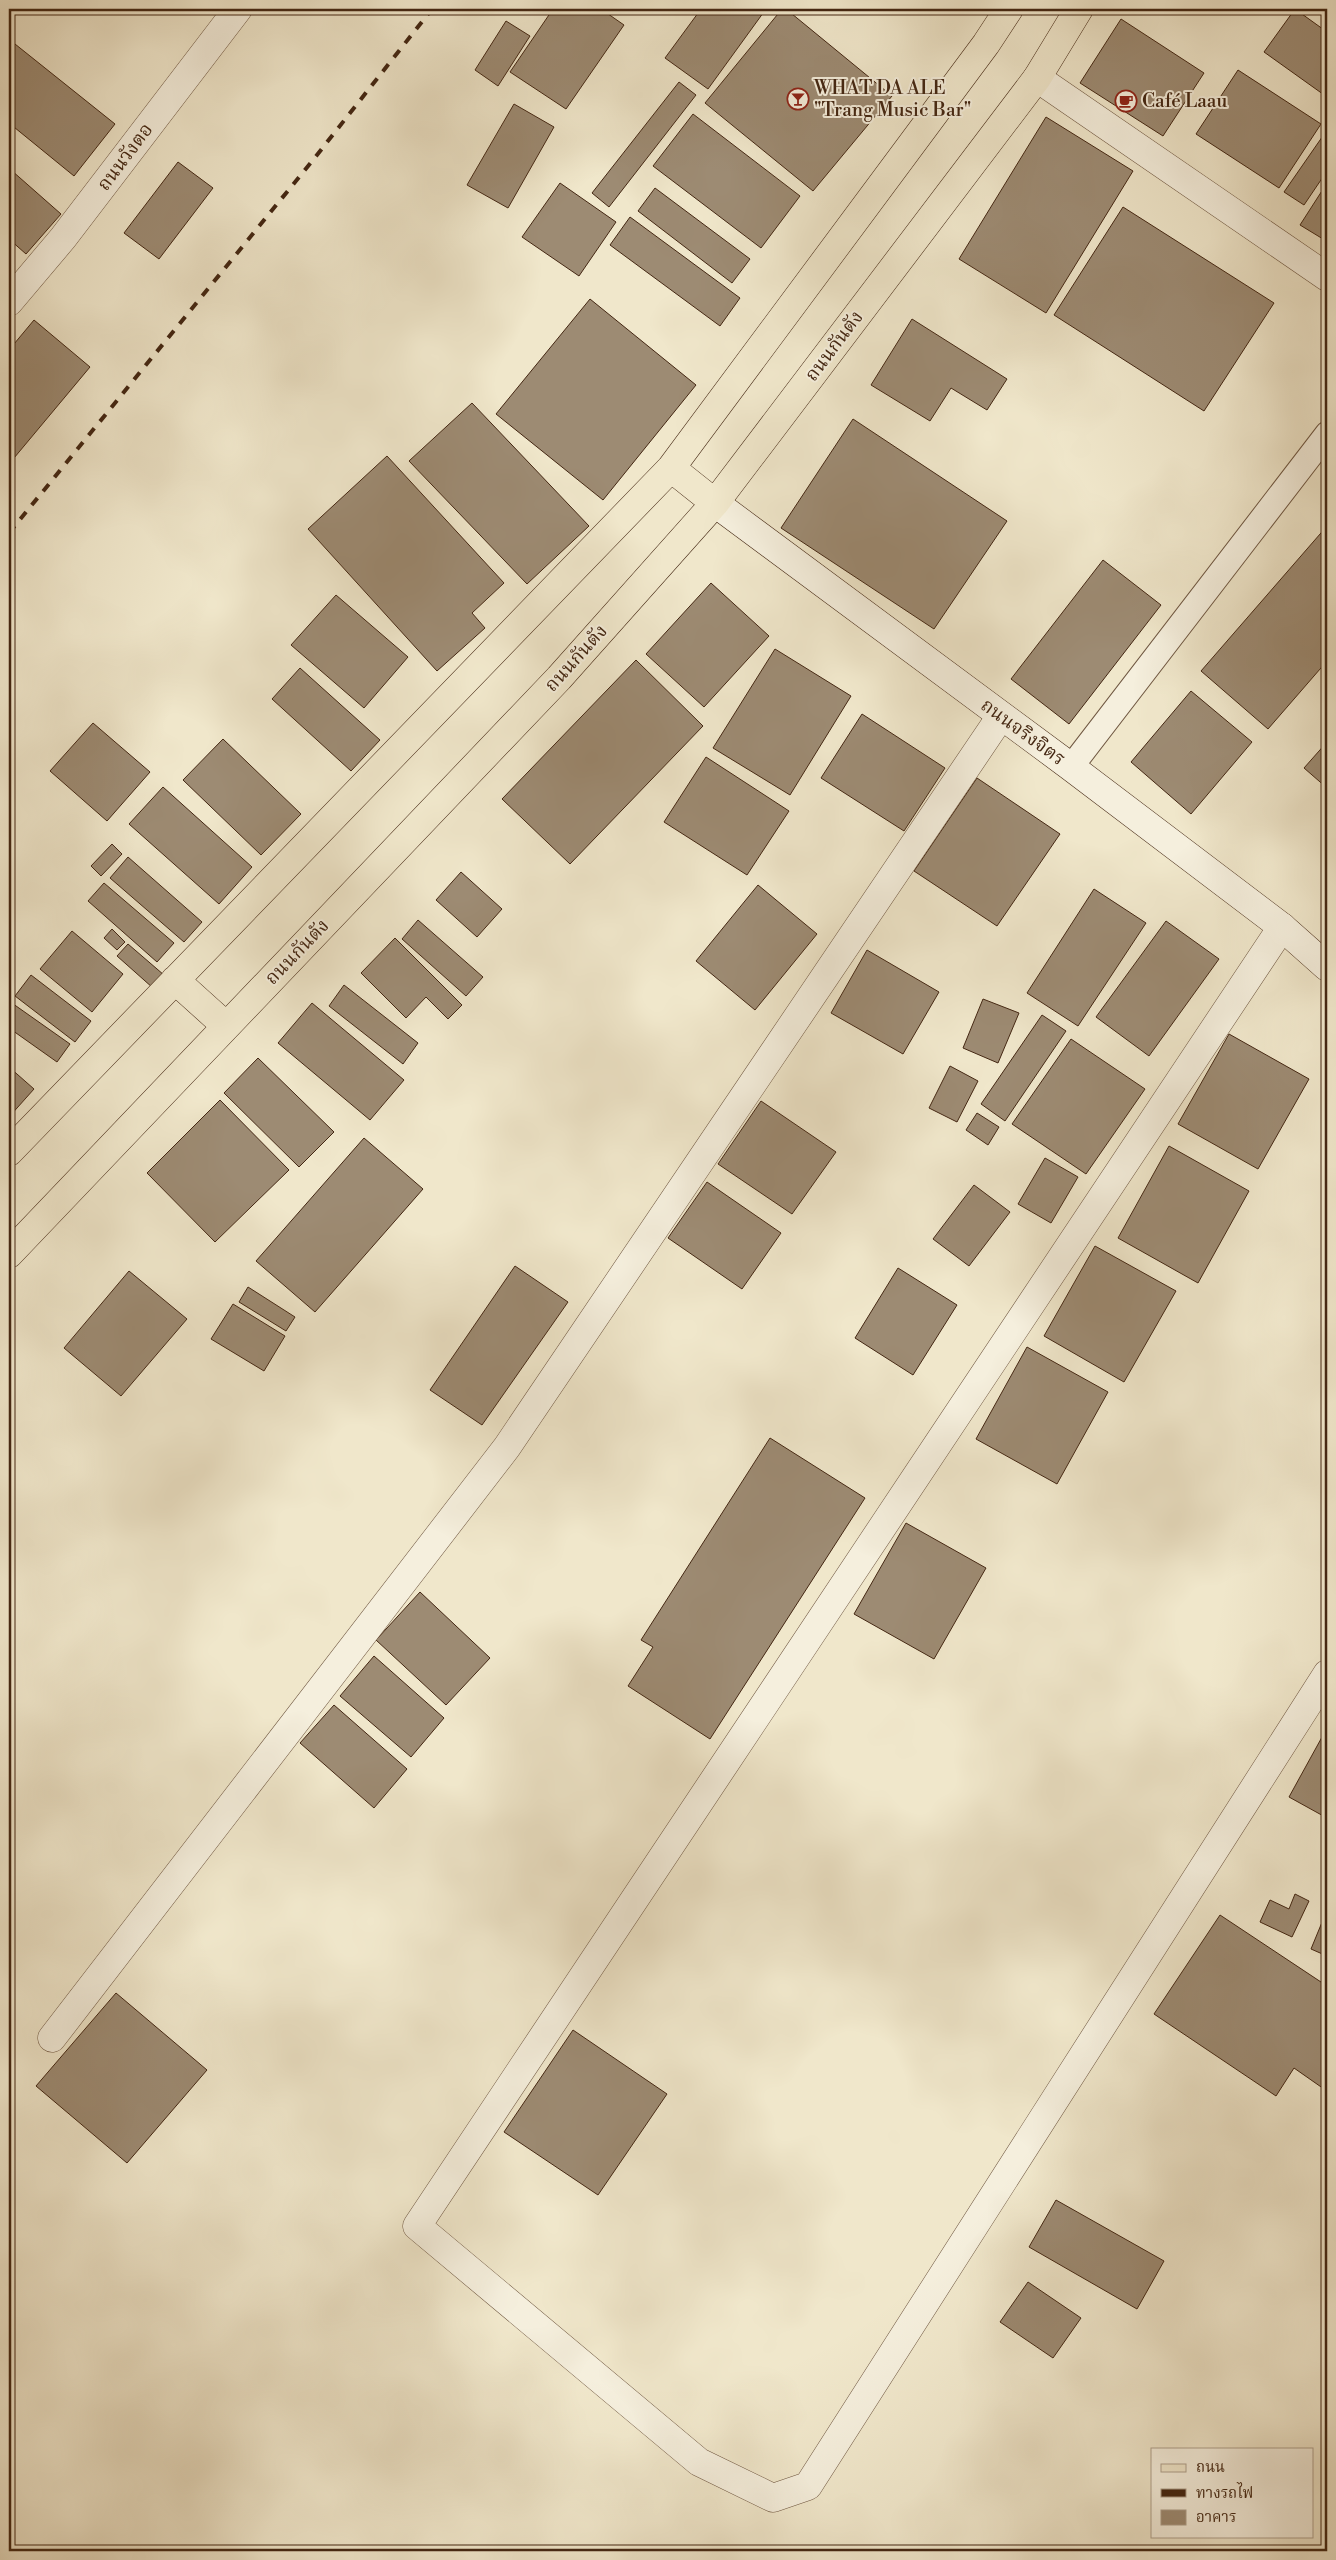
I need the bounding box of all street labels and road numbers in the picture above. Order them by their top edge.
street label: ถนนวังตอ [92,118,158,196]
street label: ถนนกันตัง [800,306,868,386]
street label: ถนนกันตัง [539,619,613,697]
street label: ถนนจริงจิตร [976,693,1070,771]
street label: ถนนกันตัง [260,914,334,990]

